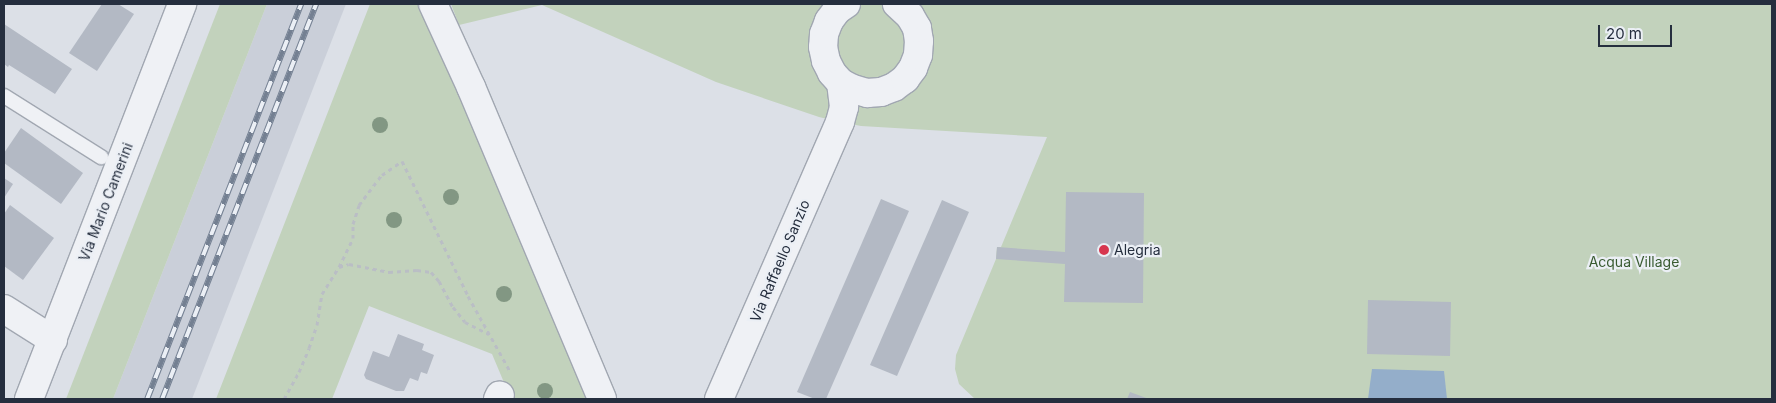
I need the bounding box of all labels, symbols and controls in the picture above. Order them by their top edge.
scale bar [1601,15,1675,47]
text: 20 m [1606,24,1642,43]
street label: Via Mario Camerini [76,140,136,264]
street label: Via Raffaello Sanzio [747,197,813,325]
place label: Alegria [1114,242,1161,258]
marker: Alegria [1098,244,1110,256]
park label: Acqua Village [1589,254,1679,270]

